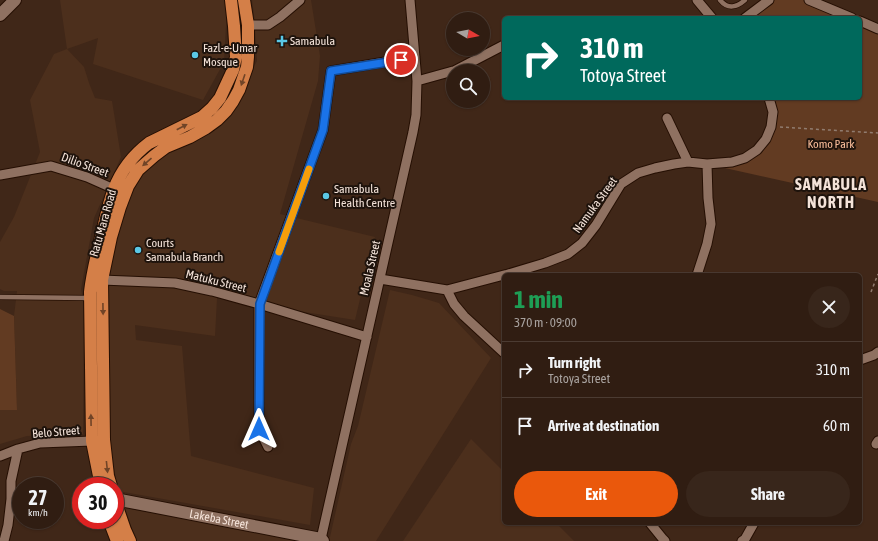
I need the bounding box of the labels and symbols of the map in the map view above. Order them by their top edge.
north arrow [446,12,490,56]
place label: Samabula [290,34,335,48]
marker: Samabula [277,36,287,46]
place label: Fazl-e-Umar Mosque [203,41,257,69]
pin [384,43,418,77]
marker: Fazl-e-Umar Mosque [190,50,200,60]
one-way arrow [240,74,246,86]
one-way arrow [176,124,188,130]
park label: Komo Park [807,137,855,151]
street label: Dilio Street [60,150,111,180]
one-way arrow [142,157,153,166]
street label: Namuka Street [570,174,620,236]
district label: SAMABULA NORTH [795,175,867,211]
place label: Samabula Health Centre [334,182,395,210]
street label: Ratu Mara Road [87,188,119,258]
marker: Samabula Health Centre [321,191,331,201]
place label: Courts Samabula Branch [146,236,223,264]
street label: Moala Street [357,239,383,297]
marker: Courts Samabula Branch [133,245,143,255]
street label: Matuku Street [184,267,248,295]
one-way arrow [100,303,106,316]
position arrow [238,408,280,450]
one-way arrow [88,413,94,426]
street label: Belo Street [32,423,81,441]
one-way arrow [104,461,110,473]
speed limit sign: 30 [72,477,124,529]
street label: Lakeba Street [188,507,250,532]

